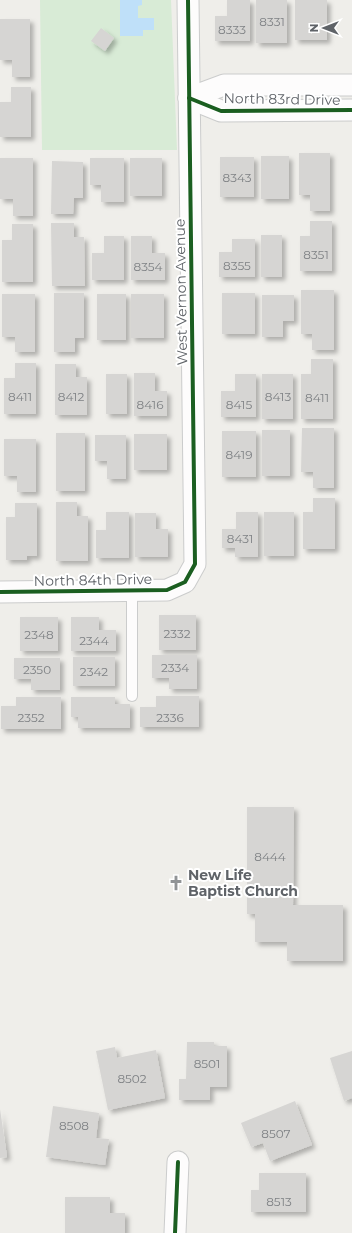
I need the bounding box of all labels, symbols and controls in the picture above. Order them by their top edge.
north arrow [304,8,344,48]
house number: 8331 [259,14,285,29]
house number: 8333 [218,22,246,37]
text: N [307,24,321,32]
street label: North 83rd Drive [223,89,341,109]
house number: 8343 [223,170,252,185]
street label: West Vernon Avenue [171,219,191,365]
house number: 8351 [303,247,329,262]
house number: 8355 [223,258,251,273]
house number: 8354 [133,259,163,274]
house number: 8411 [8,389,32,404]
house number: 8412 [58,389,84,404]
house number: 8413 [265,389,291,404]
house number: 8411 [305,390,329,405]
house number: 8416 [137,397,163,412]
house number: 8415 [226,397,252,412]
house number: 8419 [226,447,252,462]
house number: 8431 [227,531,253,546]
street label: North 84th Drive [34,570,152,590]
house number: 2332 [163,626,191,641]
house number: 2348 [24,627,54,642]
house number: 2344 [79,633,109,648]
house number: 2334 [161,660,189,675]
house number: 2350 [23,662,51,677]
house number: 2342 [80,664,108,679]
house number: 2352 [17,710,45,725]
house number: 2336 [156,710,184,725]
house number: 8444 [254,849,286,864]
place label: New Life Baptist Church [188,866,298,900]
church icon: New Life Baptist Church [167,874,185,892]
house number: 8501 [194,1056,220,1071]
house number: 8502 [117,1071,147,1086]
house number: 8508 [59,1118,89,1133]
house number: 8507 [261,1126,291,1141]
house number: 8513 [266,1194,292,1209]

